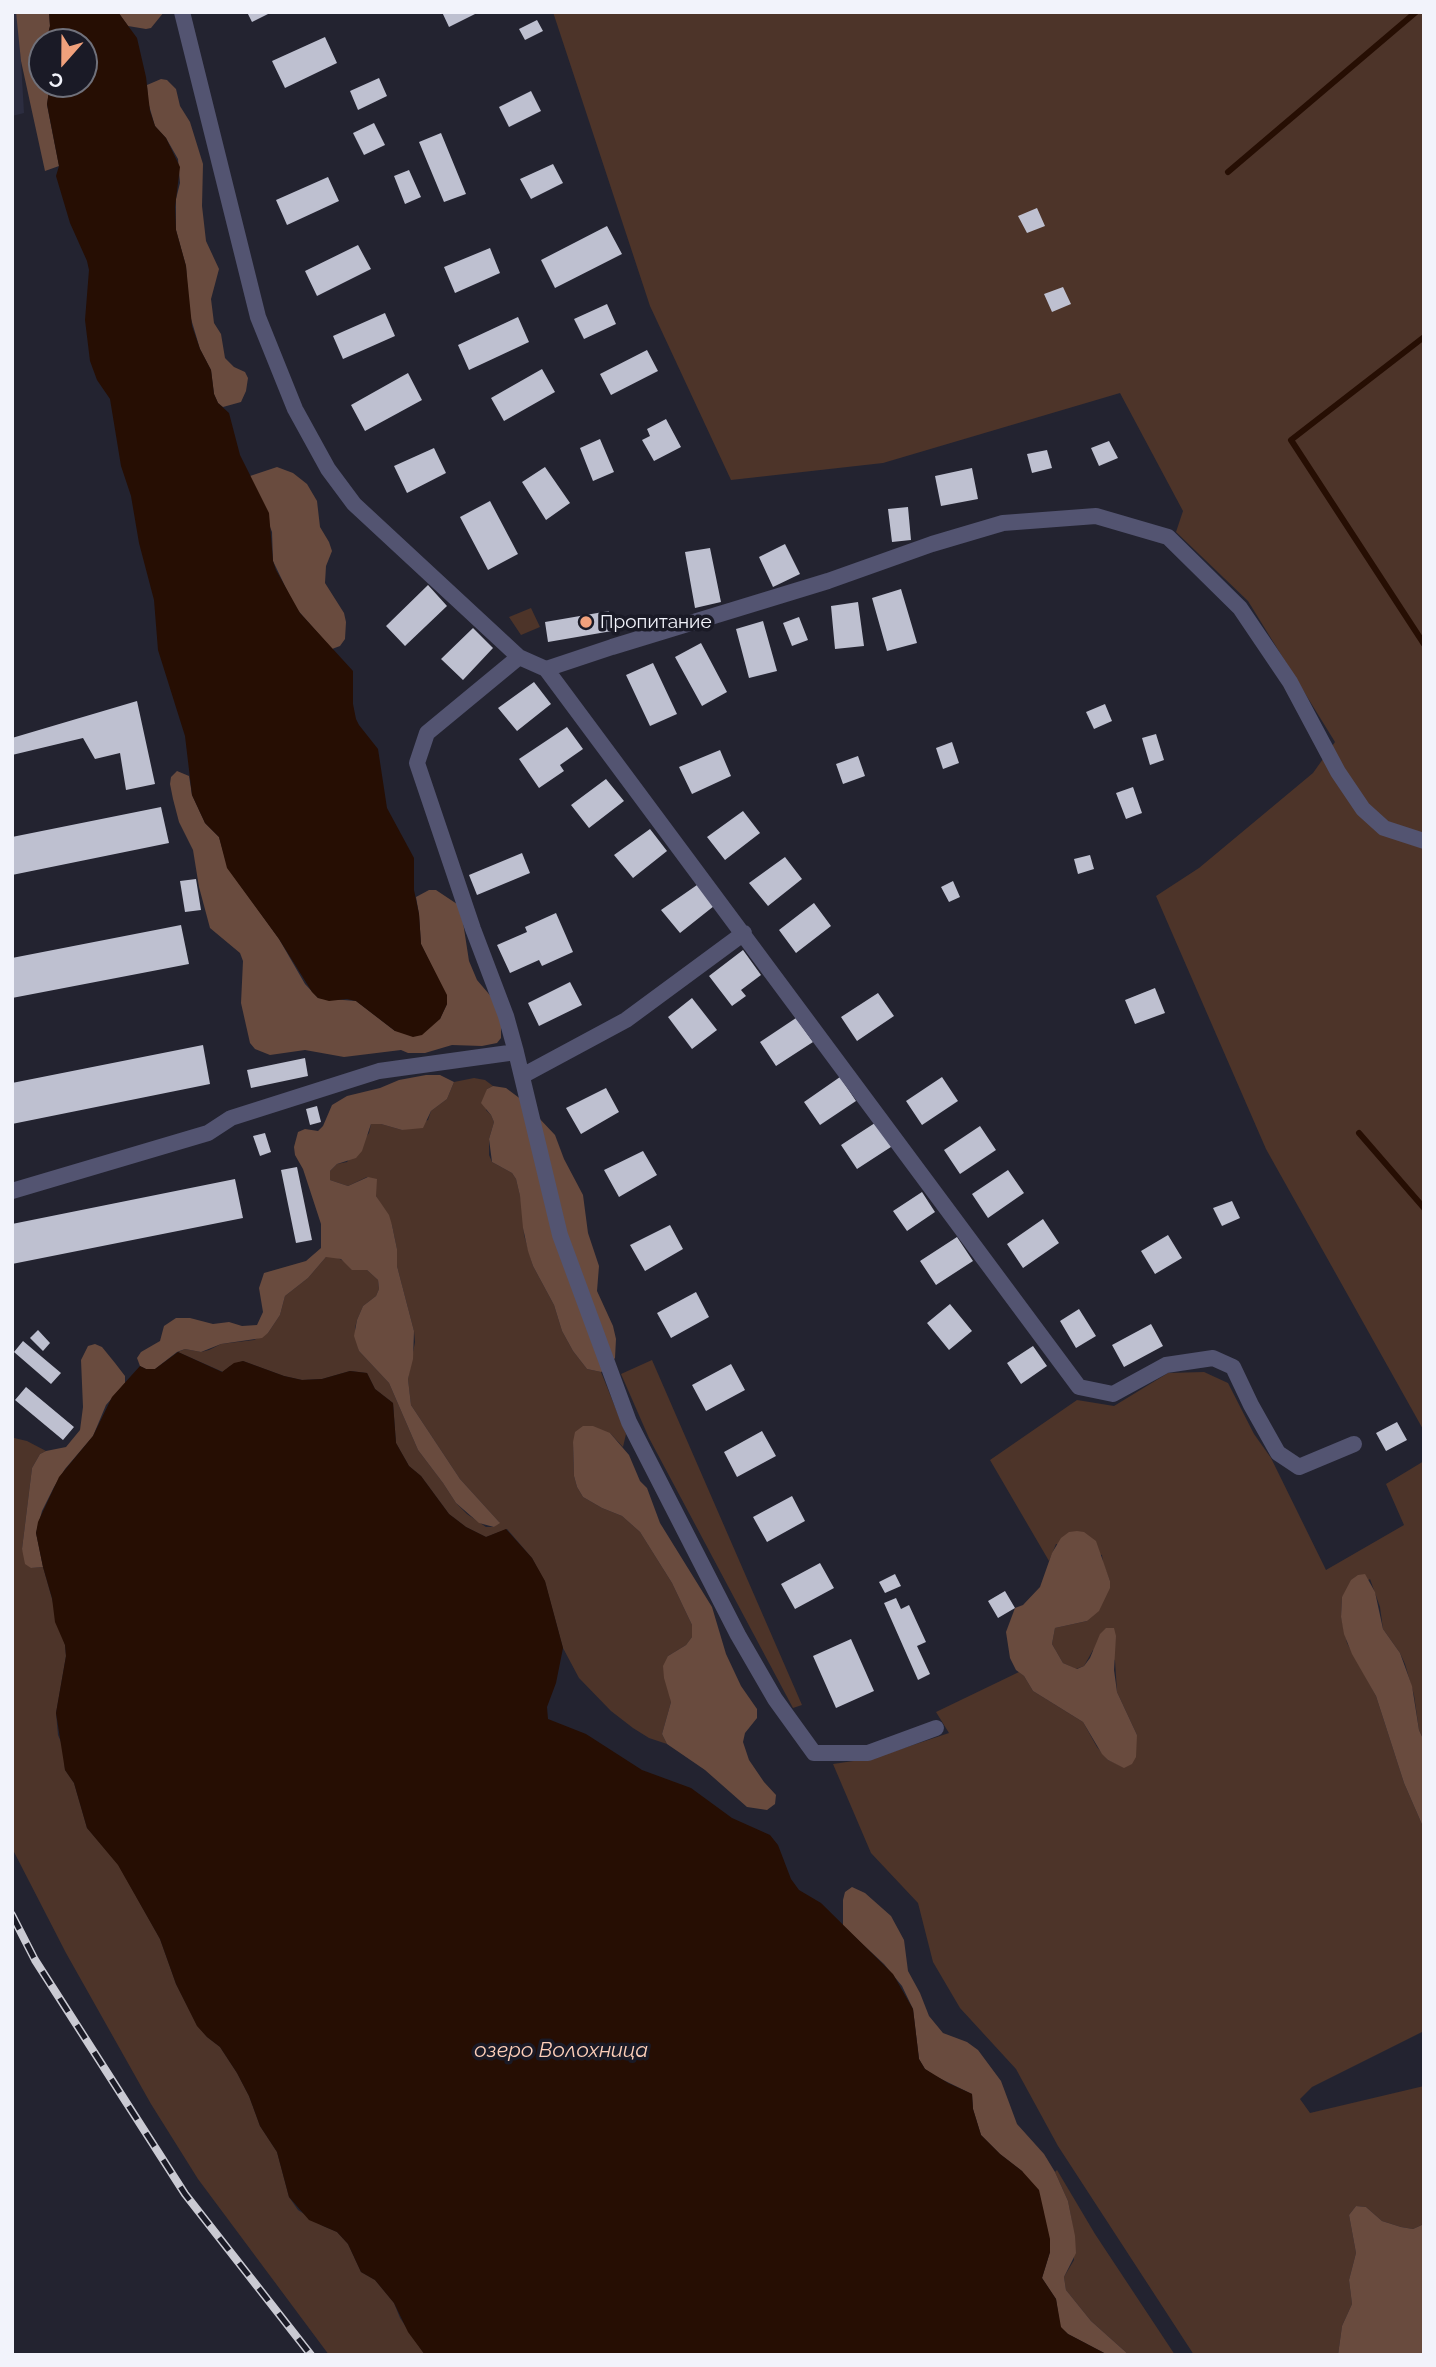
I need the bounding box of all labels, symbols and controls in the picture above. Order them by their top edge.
north arrow [28,28,98,98]
text: С [46,68,66,93]
place label: Пропитание [600,611,712,633]
marker: Пропитание [578,614,594,630]
water label: озеро Волохница [474,2038,648,2064]

